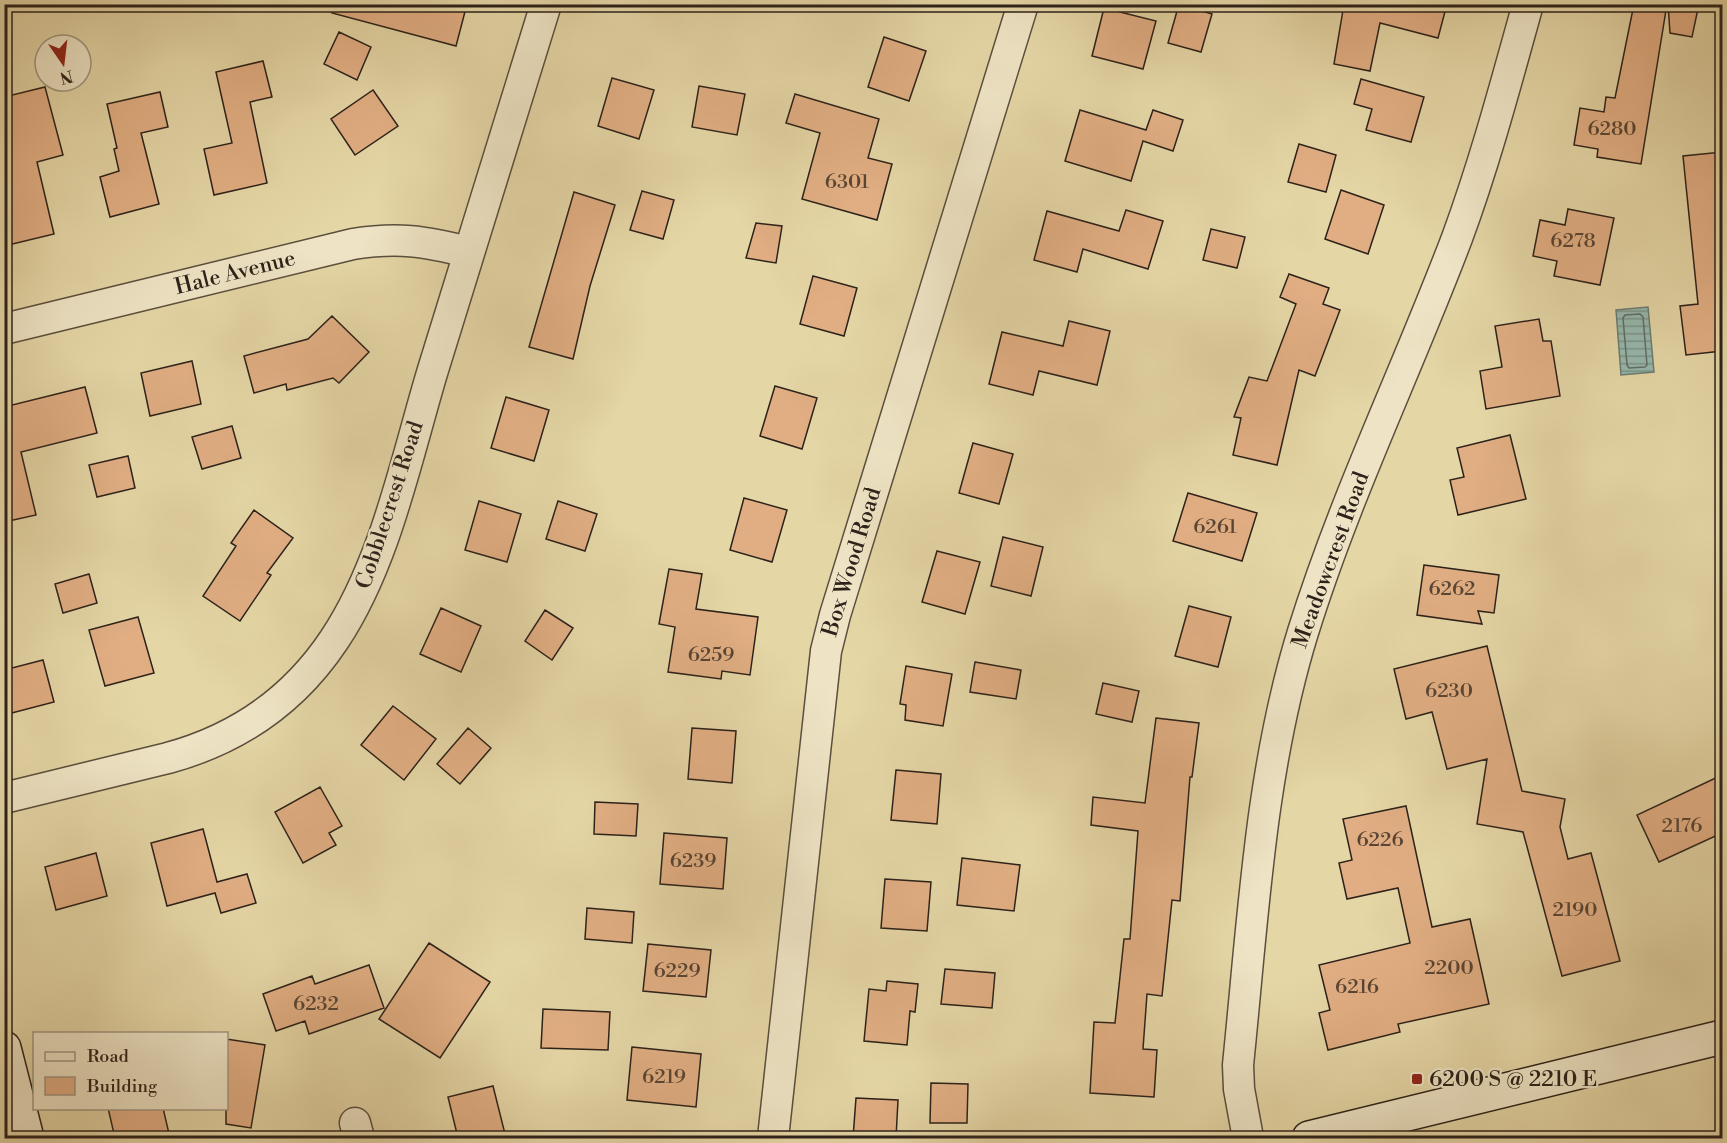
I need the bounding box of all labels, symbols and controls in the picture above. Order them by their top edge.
north arrow [33,33,93,93]
text: N [57,65,75,88]
house number: 6280 [1587,117,1637,142]
house number: 6301 [825,170,870,195]
house number: 6278 [1550,229,1596,254]
street label: Hale Avenue [172,245,298,301]
street label: Cobblecrest Road [350,417,430,592]
street label: Meadowcrest Road [1287,468,1376,652]
street label: Box Wood Road [816,484,888,641]
house number: 6261 [1193,515,1237,540]
house number: 6262 [1428,577,1476,602]
house number: 6259 [688,643,734,668]
house number: 6230 [1425,679,1473,704]
house number: 2176 [1662,814,1702,839]
house number: 6226 [1356,828,1404,853]
house number: 6239 [670,849,716,874]
house number: 2190 [1553,898,1597,923]
house number: 2200 [1424,956,1474,981]
house number: 6229 [653,959,701,984]
house number: 6216 [1335,975,1379,1000]
house number: 6232 [293,992,339,1017]
legend [33,1032,228,1110]
text: Road [87,1045,130,1068]
house number: 6219 [642,1065,686,1090]
place label: 6200 S @ 2210 E [1429,1066,1597,1093]
marker: 6200 S @ 2210 E [1410,1072,1424,1086]
text: Building [86,1075,158,1098]

